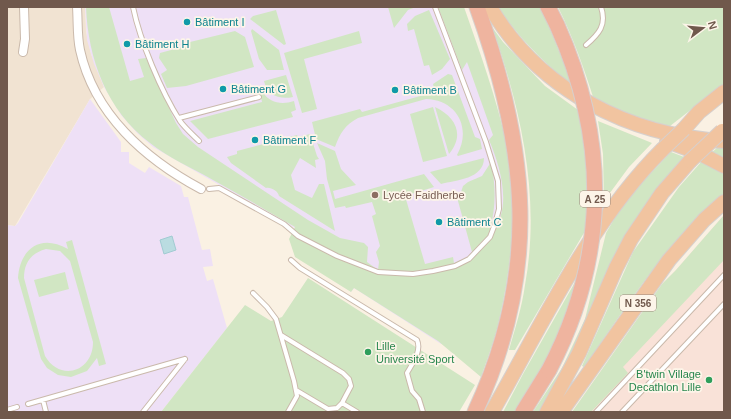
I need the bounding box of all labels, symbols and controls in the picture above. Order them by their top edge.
north arrow [683,8,723,48]
place label: Bâtiment I [195,16,245,28]
marker: Bâtiment I [182,17,192,27]
text: N [706,20,719,31]
place label: Bâtiment H [135,38,189,50]
marker: Bâtiment H [122,39,132,49]
place label: Bâtiment G [231,83,286,95]
marker: Bâtiment G [218,84,228,94]
place label: Bâtiment B [403,84,457,96]
marker: Bâtiment B [390,85,400,95]
place label: Bâtiment F [263,134,316,146]
marker: Bâtiment F [250,135,260,145]
place label: Lycée Faidherbe [383,189,465,201]
marker: Lycée Faidherbe [370,190,380,200]
road number: A 25 [580,191,610,207]
place label: Bâtiment C [447,216,501,228]
marker: Bâtiment C [434,217,444,227]
road number: N 356 [620,295,656,311]
place label: Lille Université Sport [376,340,454,365]
marker: Lille Université Sport [363,347,373,357]
place label: B'twin Village Decathlon Lille [629,368,701,393]
marker: B'twin Village Decathlon Lille [704,375,714,385]

